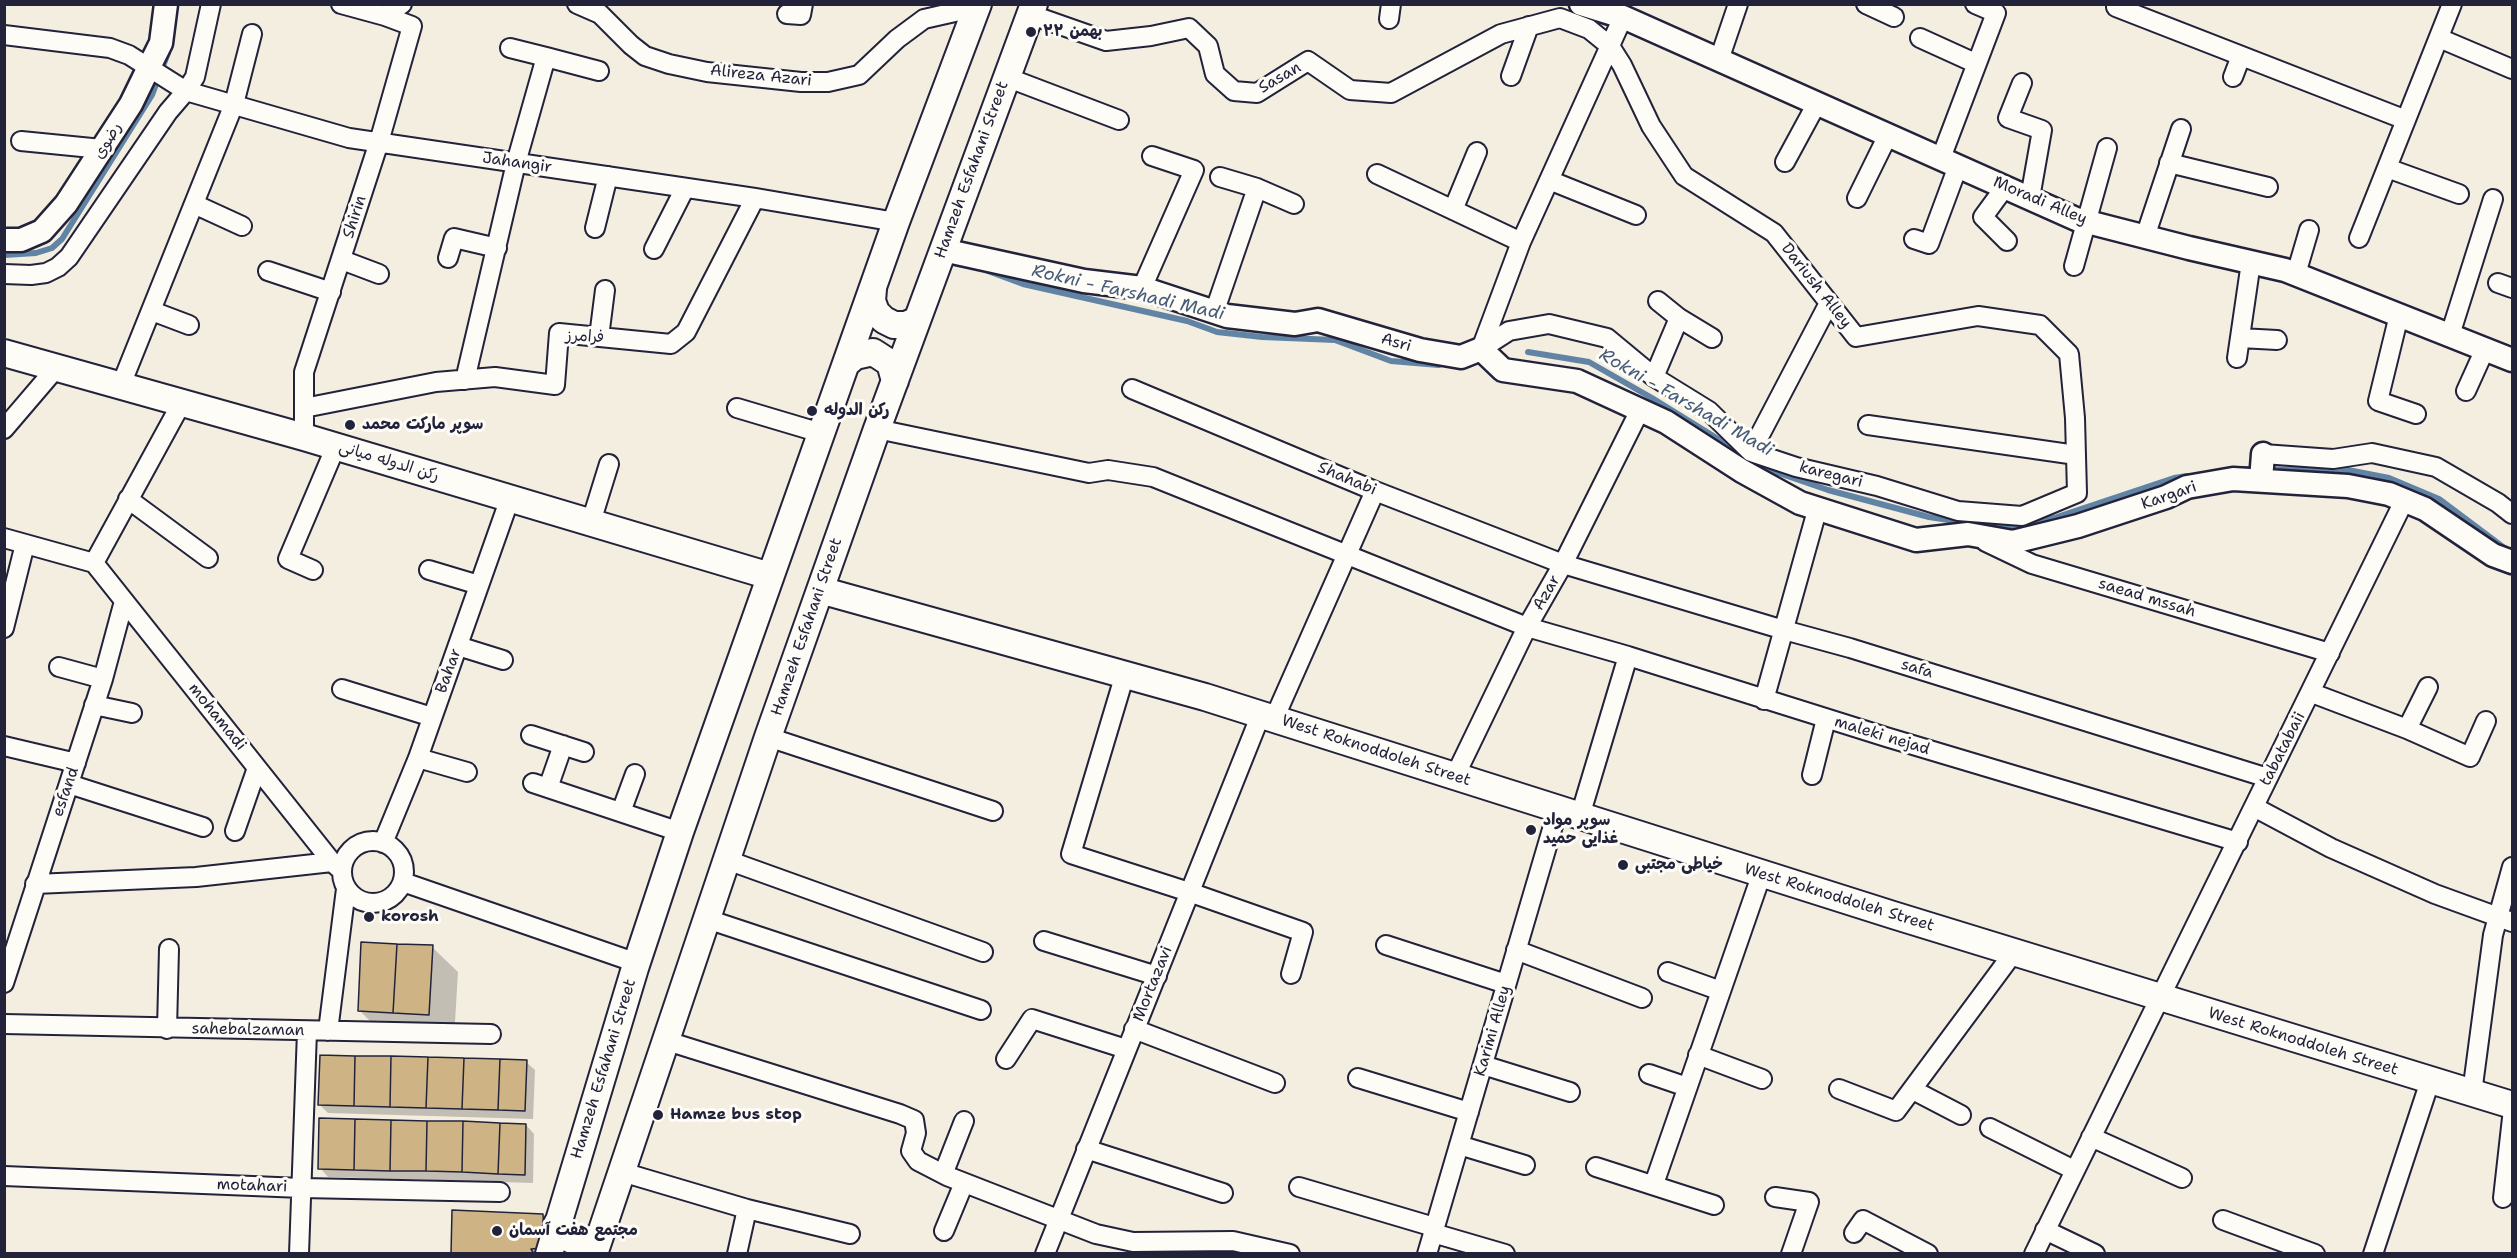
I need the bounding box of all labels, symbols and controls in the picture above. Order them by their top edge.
place label: ۲۲ بهمن [1043,22,1102,42]
marker: ۲۲ بهمن [1024,25,1038,39]
street label: Sasan [1255,58,1305,98]
street label: Alireza Azari [709,61,813,91]
street label: Hamzeh Esfahani Street [931,79,1013,261]
street label: رضوی [90,119,126,163]
street label: Jahangir [481,149,553,177]
street label: Moradi Alley [1990,173,2090,229]
street label: Shirin [339,193,371,241]
street label: Dariush Alley [1777,240,1855,332]
water label: Rokni - Farshadi Madi [1030,260,1226,326]
street label: فرامرز [565,326,605,348]
street label: Asri [1379,330,1413,356]
water label: Rokni - Farshadi Madi [1595,344,1777,462]
place label: رکن الدوله [824,401,890,421]
marker: رکن الدوله [805,404,819,418]
place label: سوپر مارکت محمد [362,415,483,435]
marker: سوپر مارکت محمد [343,418,357,432]
street label: رکن الدوله میانی [337,438,441,486]
street label: Shahabi [1315,458,1379,500]
street label: karegari [1797,458,1865,492]
street label: Kargari [2139,478,2199,514]
street label: Hamzeh Esfahani Street [767,535,847,719]
street label: Azar [1529,572,1565,614]
street label: saead mssah [2096,574,2198,622]
street label: Bahar [432,646,466,696]
street label: safa [1899,655,1935,683]
street label: mohamadi [184,679,250,755]
street label: tabatabaii [2256,709,2310,789]
street label: West Roknoddoleh Street [1279,711,1473,791]
street label: maleki nejad [1832,712,1932,760]
street label: esfand [49,765,83,819]
place label: سوپر مواد غذایی حمید [1543,811,1618,849]
marker: سوپر مواد غذایی حمید [1524,823,1538,837]
place label: خیاطی مجتبی [1635,855,1723,875]
marker: خیاطی مجتبی [1616,858,1630,872]
street label: West Roknoddoleh Street [1742,860,1936,936]
place label: korosh [381,907,439,927]
marker: korosh [362,910,376,924]
street label: Mortazavi [1129,943,1177,1025]
street label: Hamzeh Esfahani Street [567,977,641,1161]
street label: Karimi Alley [1471,983,1515,1079]
street label: West Roknoddoleh Street [2206,1004,2400,1080]
street label: sahebalzaman [191,1019,305,1041]
place label: Hamze bus stop [670,1105,802,1125]
marker: Hamze bus stop [651,1108,665,1122]
street label: motahari [216,1175,288,1197]
place label: مجتمع هفت آسمان [509,1221,638,1241]
marker: مجتمع هفت آسمان [490,1224,504,1238]

